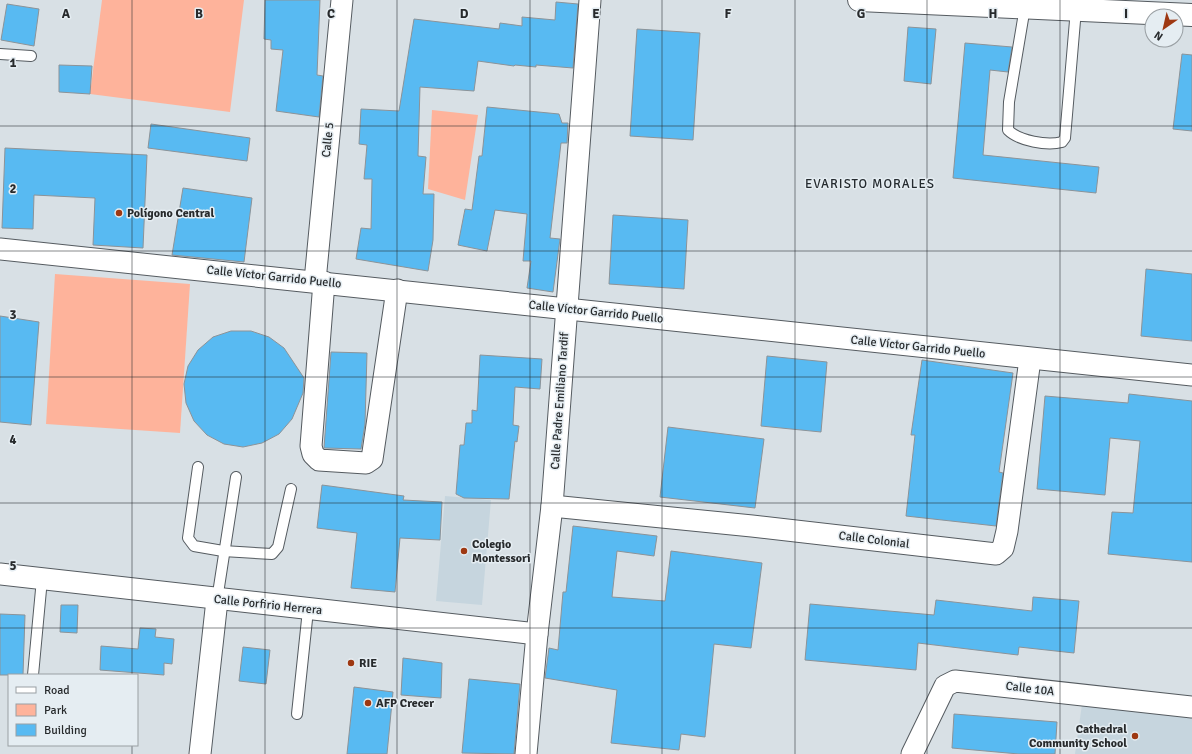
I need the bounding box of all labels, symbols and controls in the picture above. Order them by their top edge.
text: A [62,6,71,22]
text: B [195,6,203,22]
text: C [327,6,335,22]
text: D [460,6,469,22]
text: E [592,6,600,22]
text: F [725,6,732,22]
text: G [857,6,865,22]
text: H [989,6,997,22]
text: I [1124,6,1128,22]
north arrow [1144,8,1184,48]
text: N [1152,28,1165,43]
text: 1 [9,55,17,71]
street label: Calle 5 [319,122,337,158]
district label: EVARISTO MORALES [805,176,935,192]
text: 2 [9,181,17,197]
place label: Polígono Central [127,206,214,221]
marker: Polígono Central [114,208,124,218]
street label: Calle Víctor Garrido Puello [206,262,342,292]
street label: Calle Víctor Garrido Puello [528,297,664,327]
text: 3 [9,307,17,323]
street label: Calle Padre Emiliano Tardif [548,331,572,470]
street label: Calle Víctor Garrido Puello [850,332,986,362]
text: 4 [9,432,17,448]
street label: Calle Colonial [838,528,911,552]
place label: Colegio Montessori [472,537,531,566]
marker: Colegio Montessori [459,546,469,556]
text: 5 [9,558,17,574]
street label: Calle Porfirio Herrera [213,592,323,618]
place label: RIE [359,656,377,671]
marker: RIE [346,658,356,668]
legend [8,674,138,746]
street label: Calle 10A [1005,679,1056,700]
text: Road [44,683,70,698]
place label: AFP Crecer [376,696,434,711]
marker: AFP Crecer [363,698,373,708]
text: Park [44,703,67,718]
place label: Cathedral Community School [1029,722,1127,751]
text: Building [44,723,87,738]
marker: Cathedral Community School [1130,731,1140,741]

